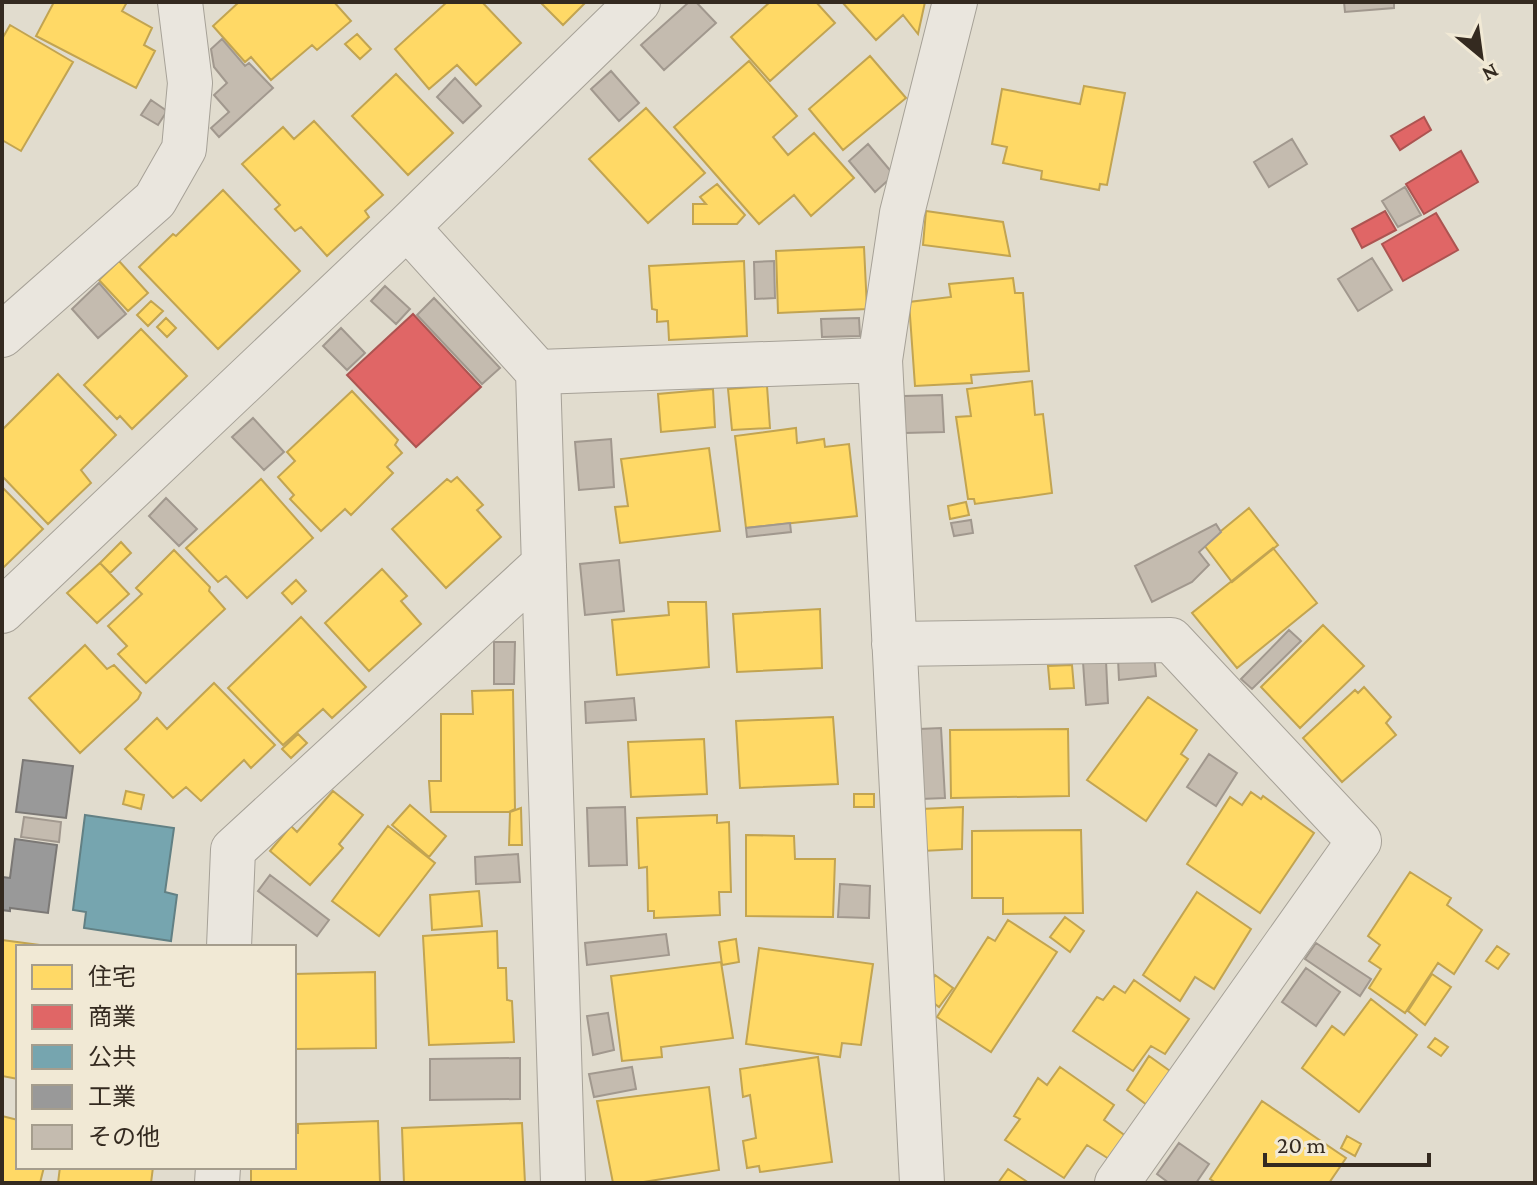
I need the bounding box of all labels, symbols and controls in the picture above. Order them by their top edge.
north arrow [1441,16,1521,96]
text: N [1478,58,1503,88]
legend [16,945,296,1169]
text: 住宅 [88,963,136,990]
text: 商業 [88,1003,136,1030]
text: 公共 [88,1043,136,1070]
text: 工業 [88,1083,136,1110]
scale bar [1265,1117,1429,1167]
text: その他 [88,1123,160,1150]
text: 20 m [1277,1131,1326,1158]

